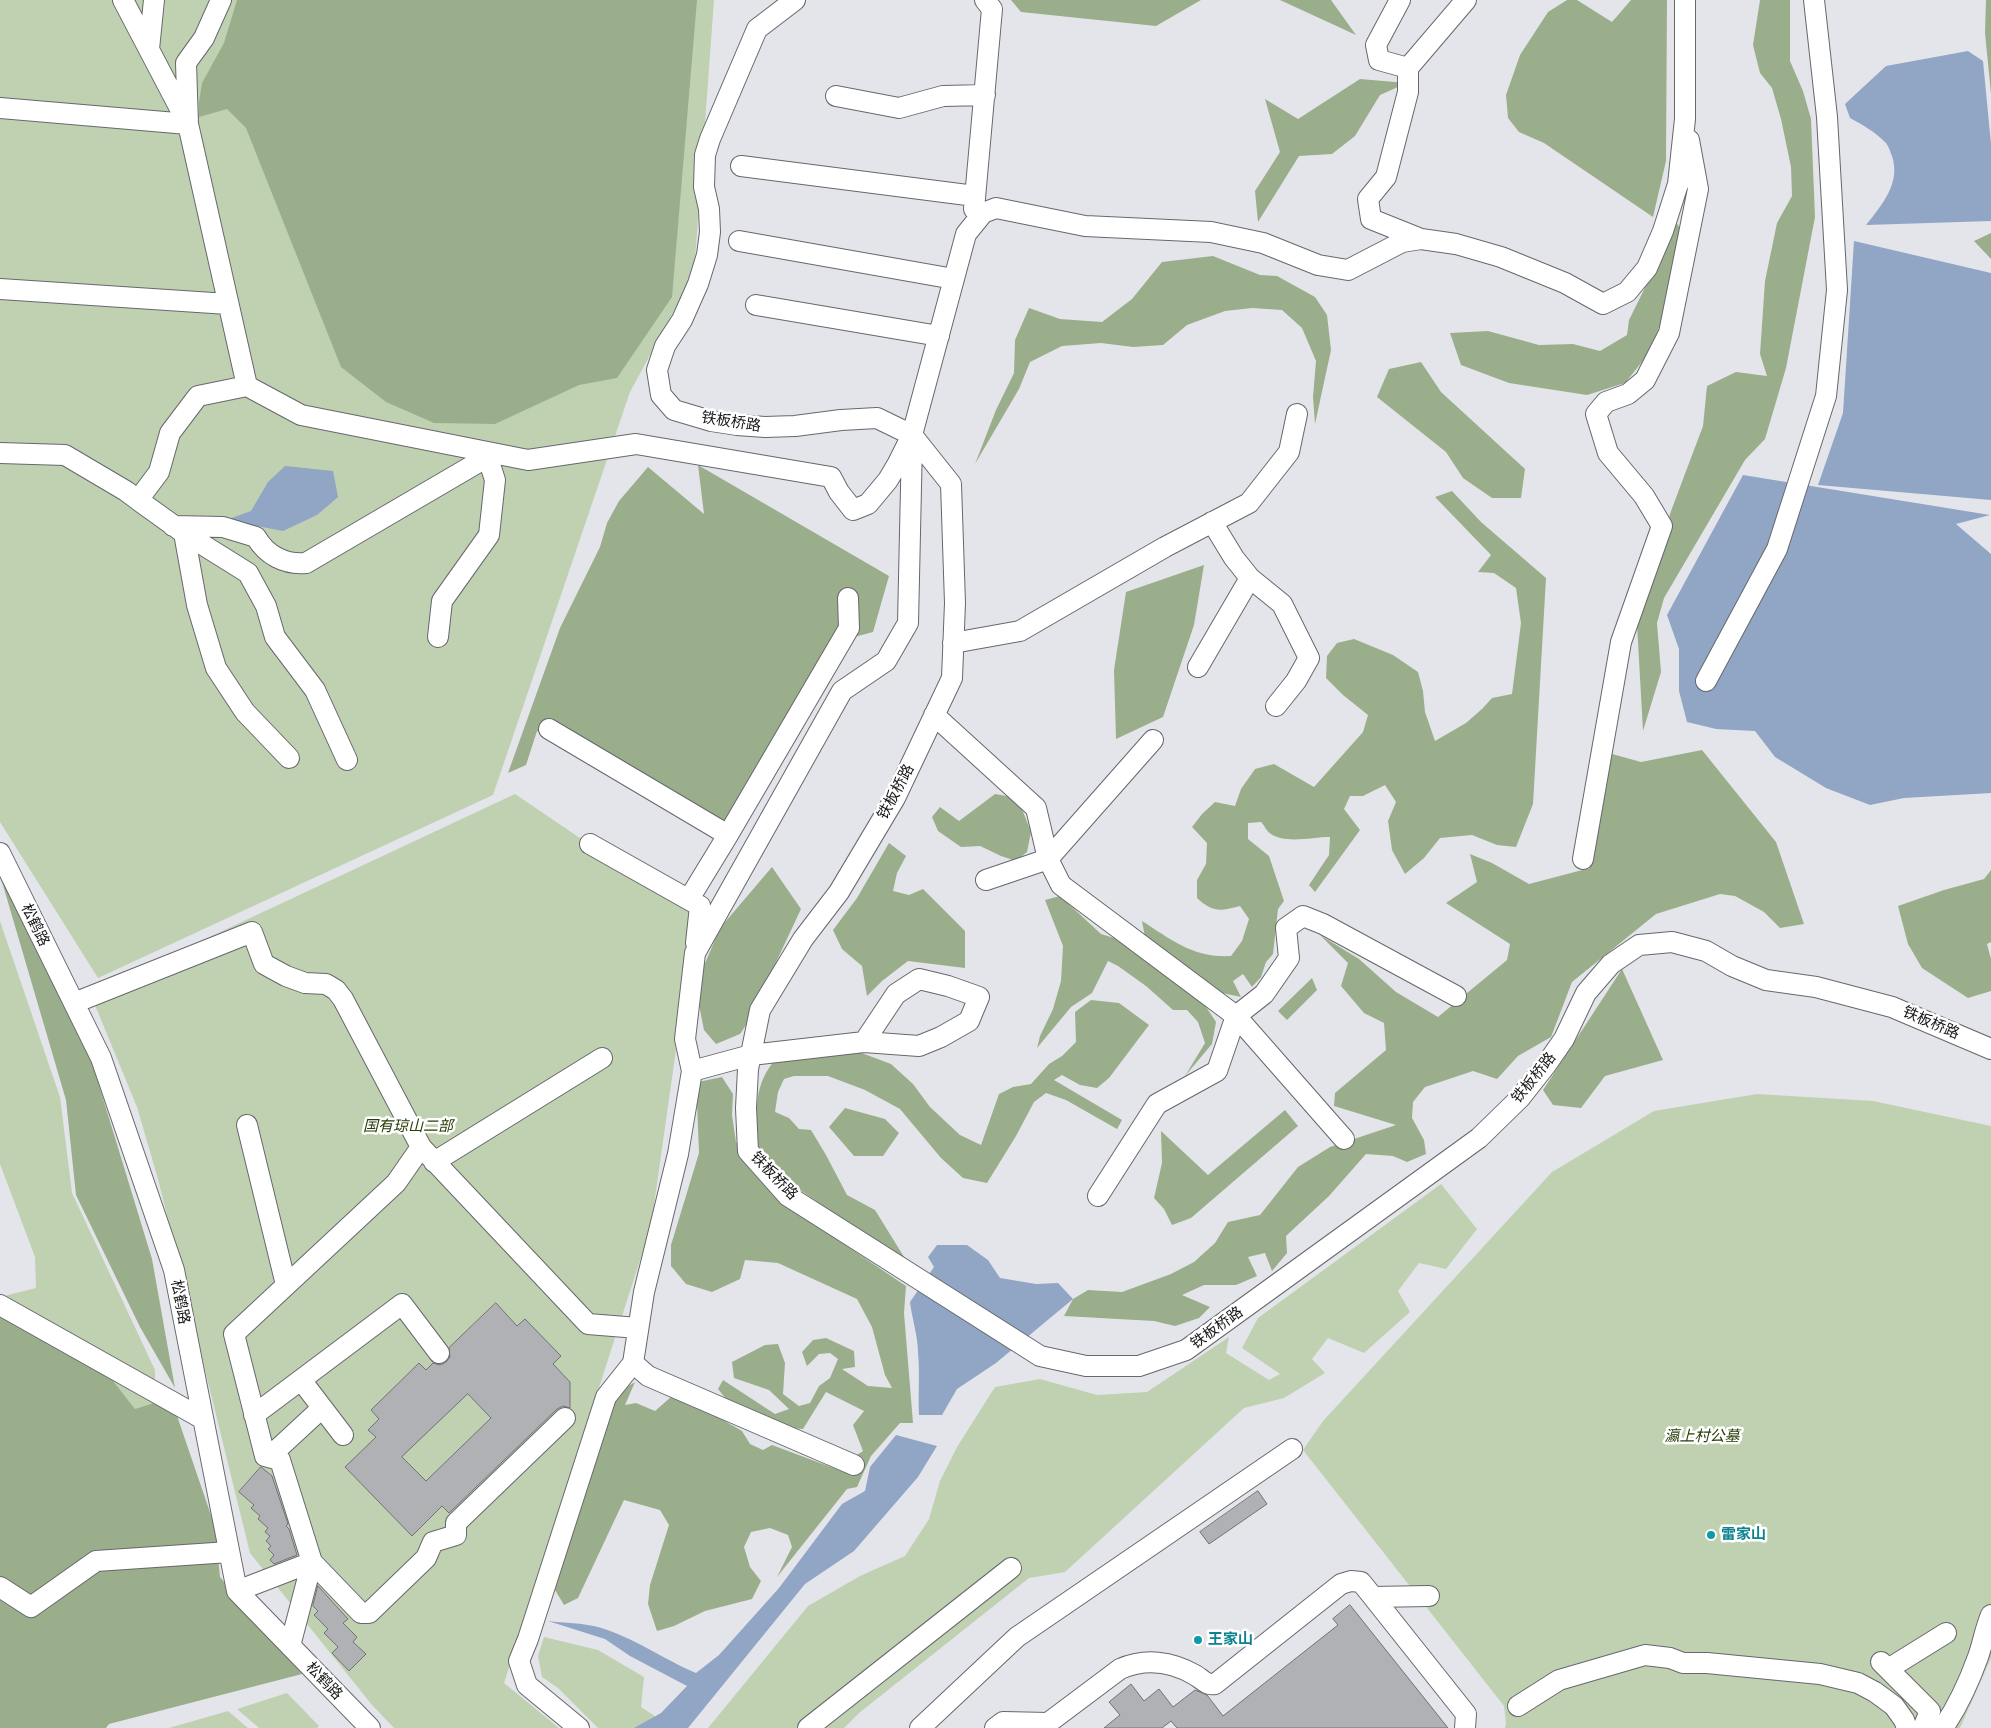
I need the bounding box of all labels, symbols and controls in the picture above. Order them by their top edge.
street label: 铁板桥路 [700,408,762,436]
street label: 铁板桥路 [874,761,918,823]
street label: 松鹤路 [17,901,53,949]
street label: 铁板桥路 [1900,1003,1962,1043]
street label: 铁板桥路 [1508,1049,1560,1107]
park label: 国有琼山二部 [363,1118,453,1136]
street label: 铁板桥路 [747,1148,801,1204]
street label: 松鹤路 [167,1278,193,1326]
street label: 铁板桥路 [1187,1303,1247,1353]
park label: 瀛上村公墓 [1665,1428,1739,1446]
place label: 雷家山 [1721,1526,1766,1544]
marker: 雷家山 [1705,1529,1717,1541]
place label: 王家山 [1208,1631,1253,1649]
marker: 王家山 [1192,1634,1204,1646]
street label: 松鹤路 [302,1659,346,1703]

